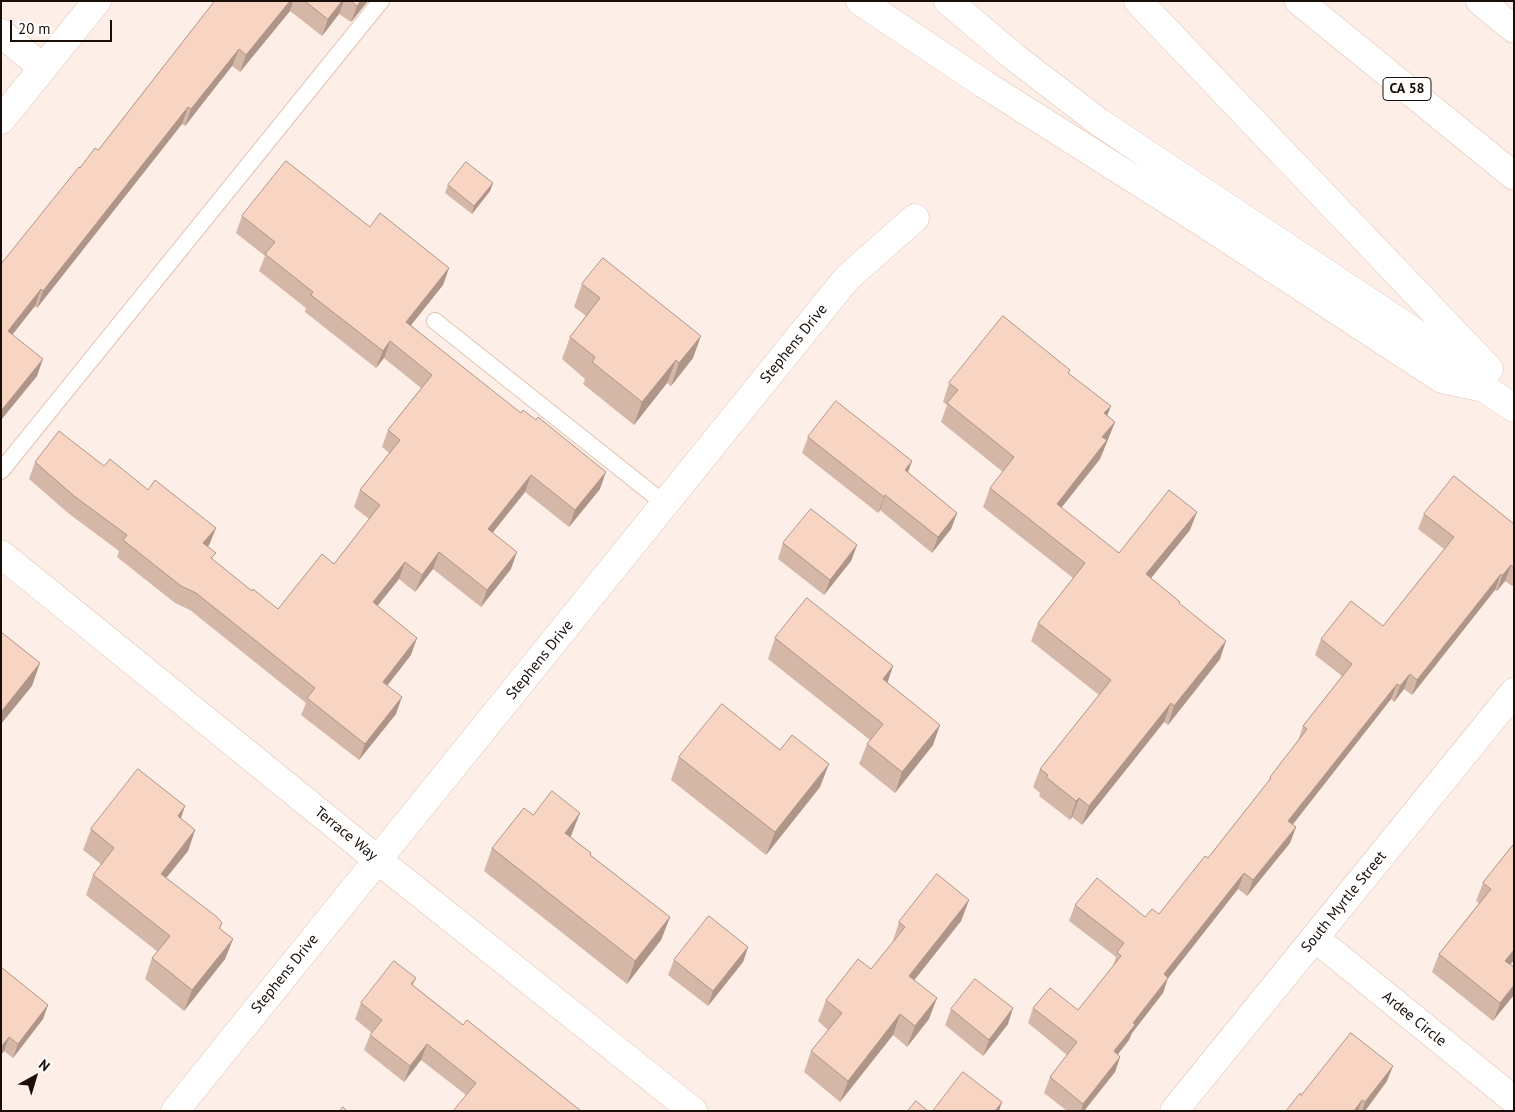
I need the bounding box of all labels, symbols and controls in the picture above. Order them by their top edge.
scale bar [12,10,115,42]
text: 20 m [18,19,51,38]
road number: CA 58 [1383,78,1431,100]
street label: Stephens Drive [757,301,831,387]
street label: Stephens Drive [503,617,577,703]
street label: Terrace Way [311,803,381,865]
street label: South Myrtle Street [1298,848,1390,956]
street label: Stephens Drive [248,931,322,1017]
street label: Ardee Circle [1378,988,1450,1050]
north arrow [10,1052,60,1102]
text: N [35,1055,54,1075]

